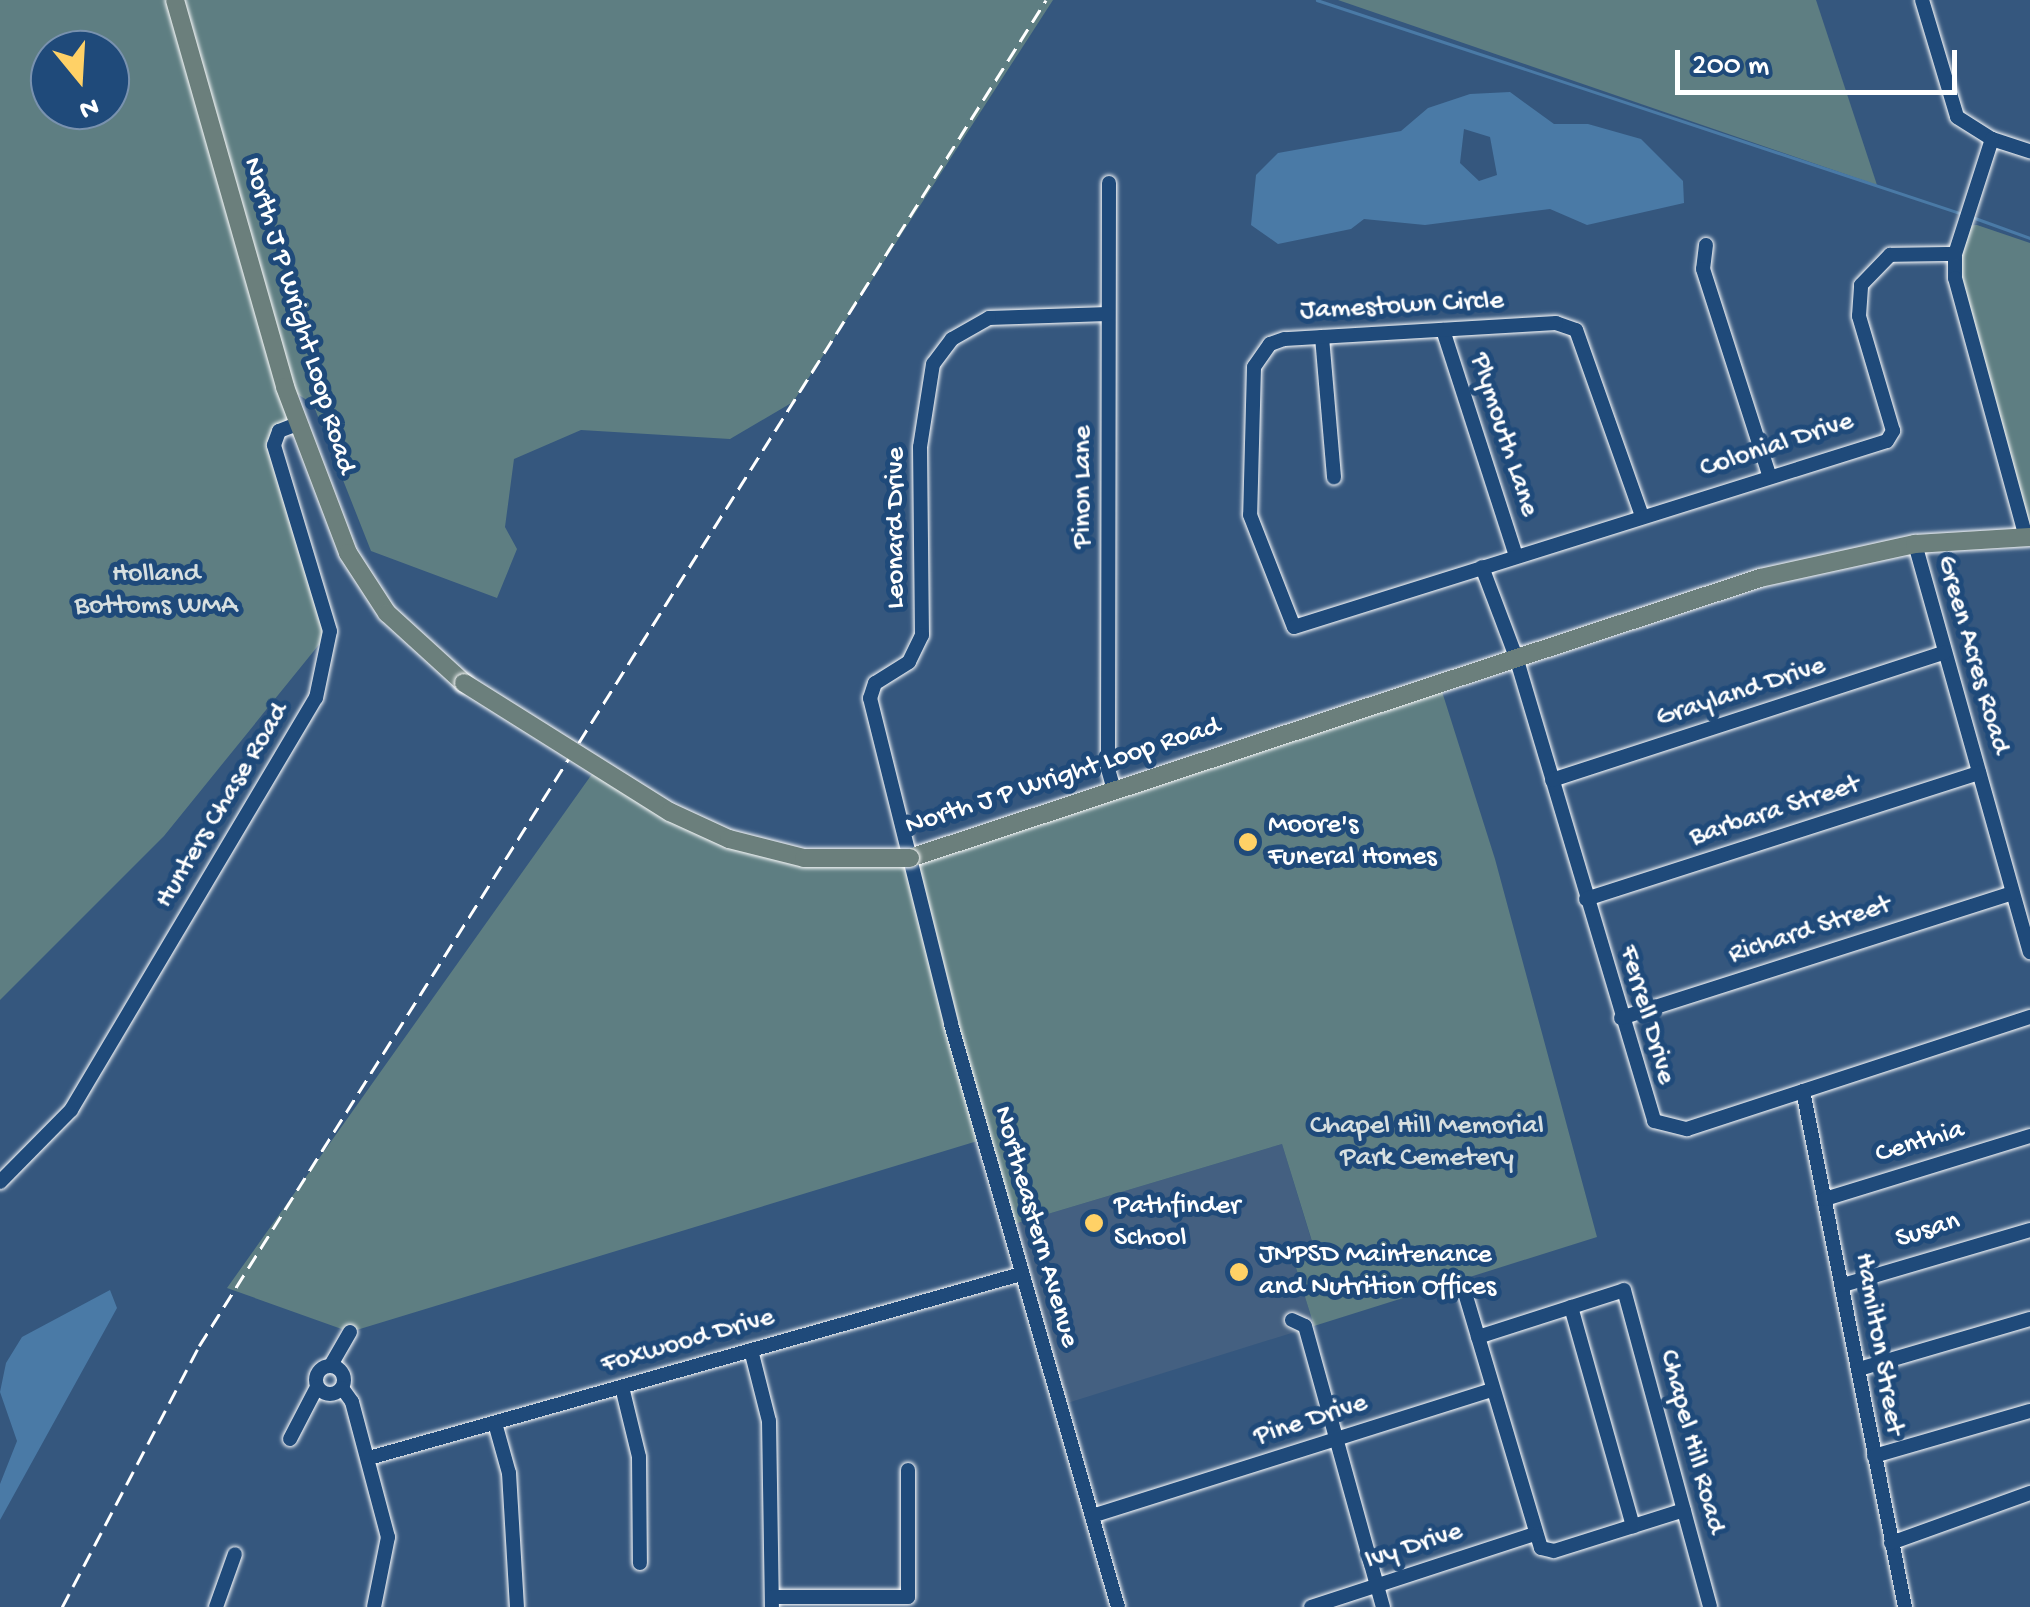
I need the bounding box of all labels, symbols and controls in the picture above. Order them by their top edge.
north arrow [30,30,130,130]
scale bar [1680,30,1962,92]
text: 200 m [1692,50,1769,85]
text: N [75,89,103,126]
street label: North J P Wright Loop Road [234,154,362,478]
street label: Jamestown Circle [1299,285,1505,329]
street label: Plymouth Lane [1461,349,1545,521]
street label: Colonial Drive [1696,405,1858,487]
street label: Pinon Lane [1067,426,1101,548]
street label: Leonard Drive [880,447,914,609]
street label: Green Acres Road [1928,552,2016,758]
park label: Holland Bottoms WMA [75,558,237,624]
street label: Grayland Drive [1652,650,1830,736]
street label: Hunters Chase Road [148,697,298,915]
street label: North J P Wright Loop Road [901,710,1225,844]
street label: Barbara Street [1686,769,1864,855]
place label: Moore's Funeral Homes [1268,809,1437,875]
marker: Moore's Funeral Homes [1237,831,1259,853]
street label: Richard Street [1725,889,1895,973]
street label: Ferrell Drive [1610,942,1682,1088]
street label: Northeastern Avenue [984,1102,1086,1352]
park label: Chapel Hill Memorial Park Cemetery [1310,1110,1544,1176]
street label: Centhia [1872,1114,1968,1172]
place label: Pathfinder School [1114,1190,1240,1256]
street label: Susan [1892,1205,1964,1257]
marker: Pathfinder School [1083,1212,1105,1234]
place label: JNPSD Maintenance and Nutrition Offices [1259,1239,1496,1305]
street label: Hamilton Street [1845,1250,1911,1438]
marker: JNPSD Maintenance and Nutrition Offices [1228,1261,1250,1283]
street label: Foxwood Drive [598,1301,778,1383]
street label: Chapel Hill Road [1650,1346,1732,1538]
street label: Pine Drive [1250,1387,1372,1455]
street label: Ivy Drive [1361,1515,1467,1579]

